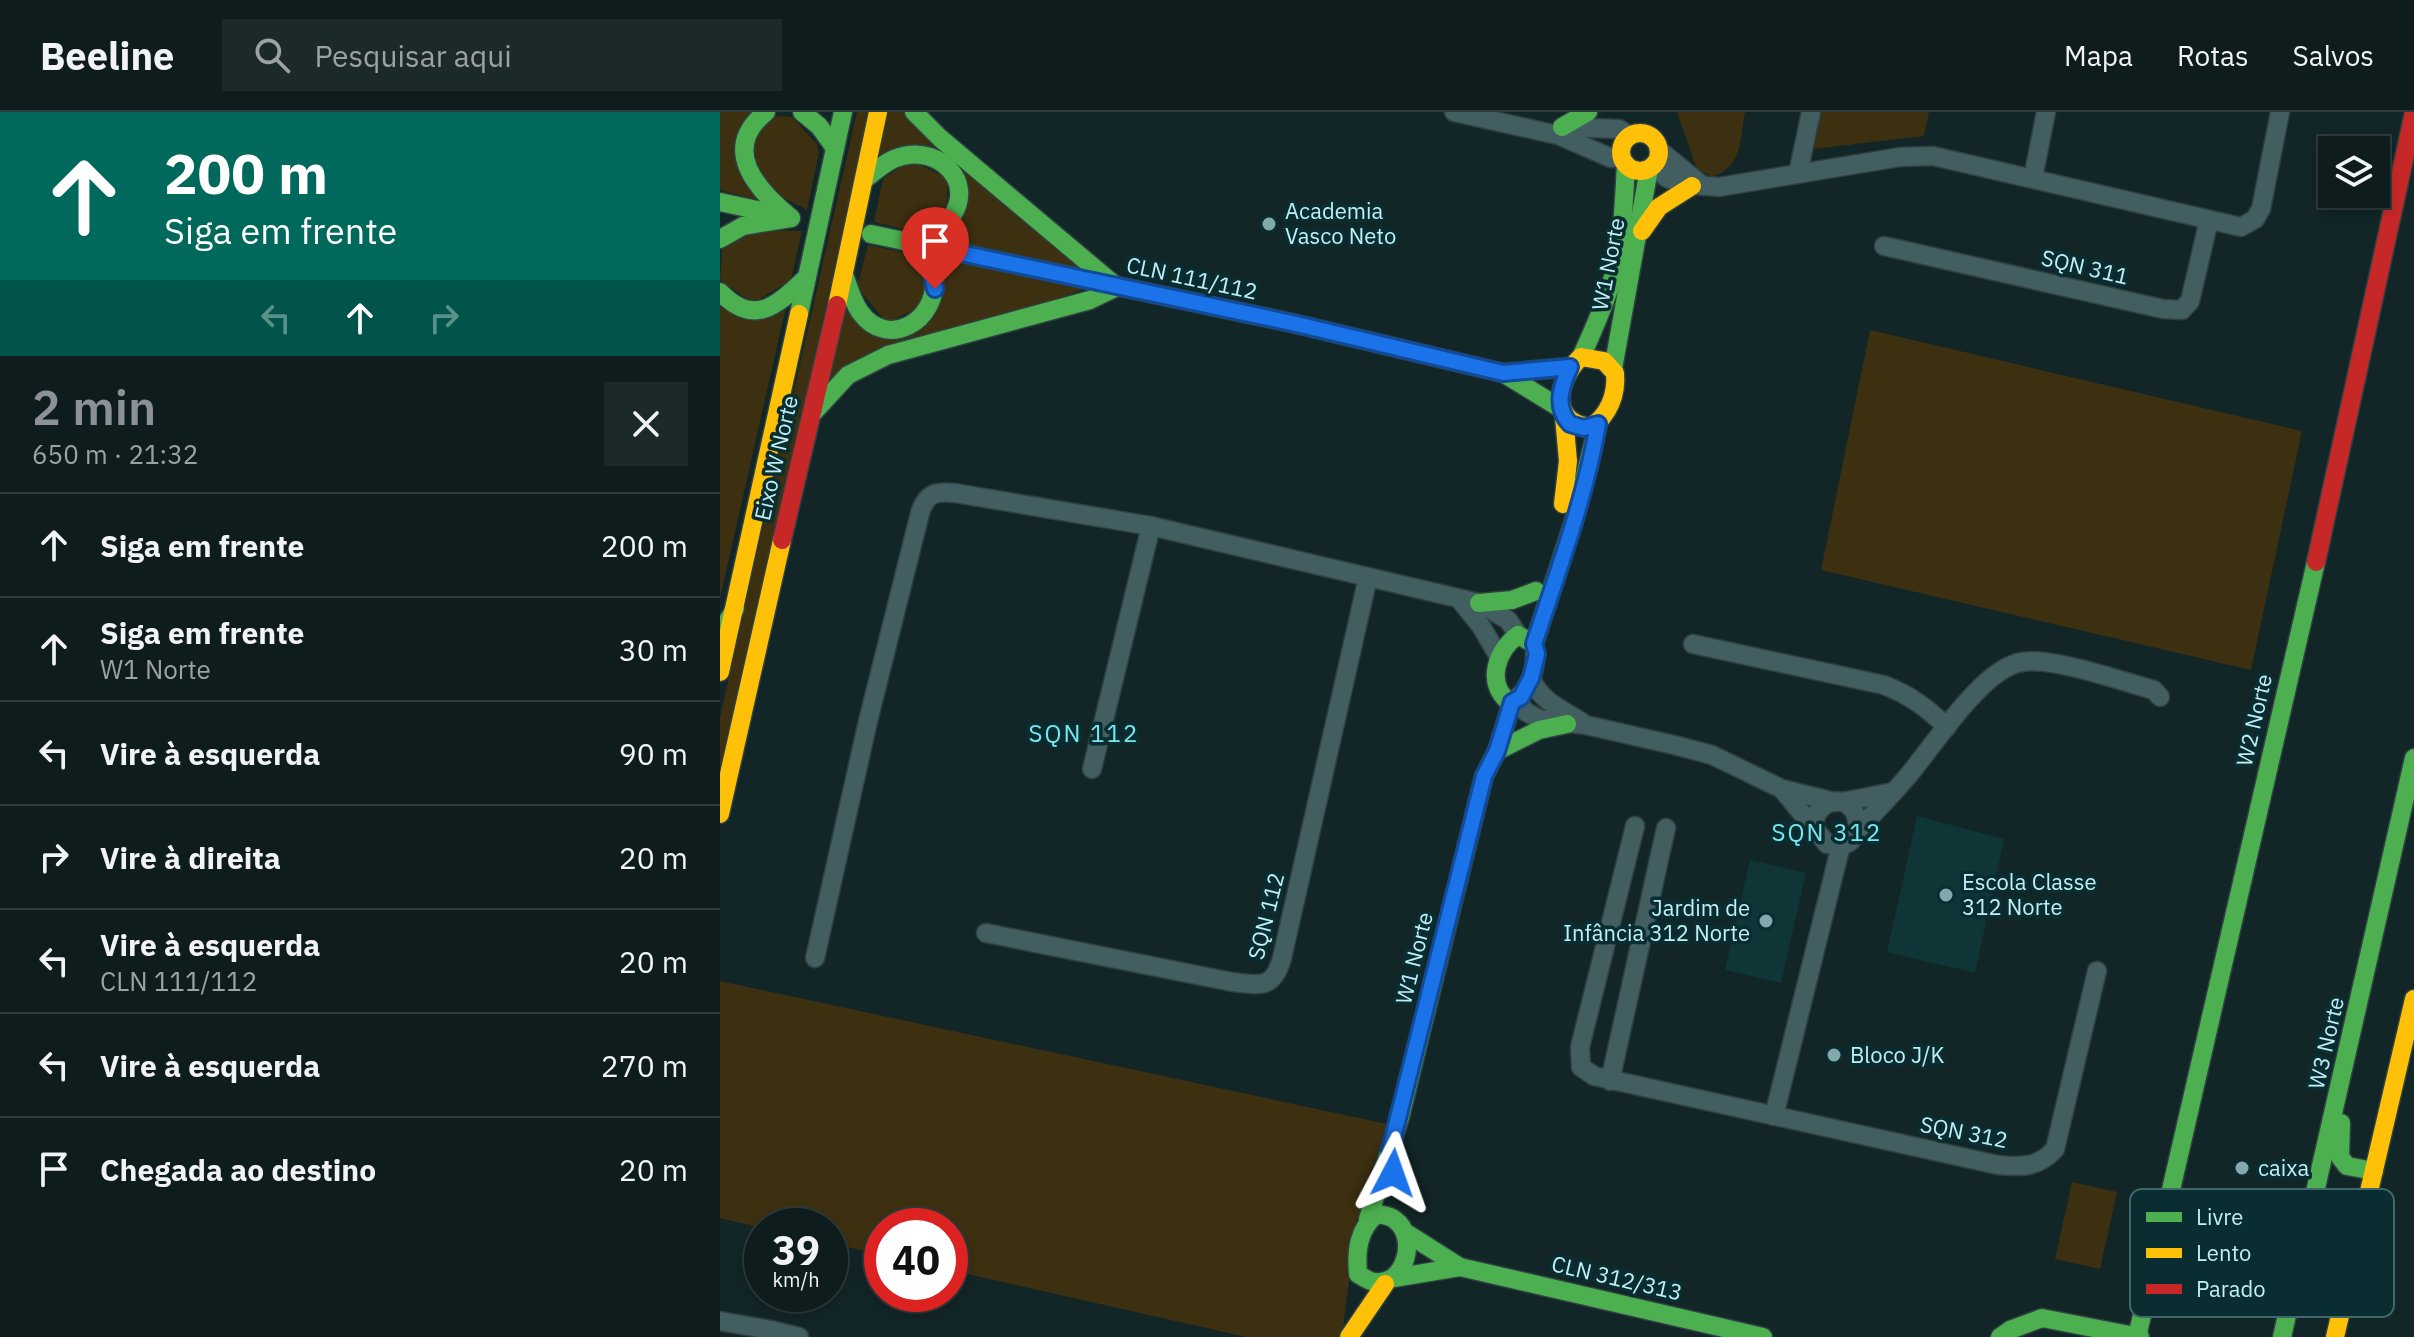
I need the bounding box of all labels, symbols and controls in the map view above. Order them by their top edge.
search box [222,19,782,91]
text: Beeline [40,31,174,80]
icon: search [250,33,294,77]
text: Pesquisar aqui [314,36,512,75]
text: Mapa [2064,37,2133,74]
text: Rotas [2177,37,2249,74]
text: Salvos [2293,37,2374,74]
map controls [2318,136,2390,208]
button: layers [2318,136,2390,208]
text: 200 m [164,137,328,209]
icon: ahead [32,144,136,248]
place label: Academia Vasco Neto [1285,196,1396,250]
text: Siga em frente [164,207,397,254]
pin [901,207,969,289]
marker: Academia Vasco Neto [1260,215,1278,233]
street label: W1 Norte [1584,215,1631,313]
icon: arrive [913,219,957,263]
street label: SQN 311 [2039,242,2132,291]
street label: CLN 111/112 [1124,249,1260,306]
icon: left [254,296,298,340]
icon: ahead [338,296,382,340]
icon: right [422,296,466,340]
text: 2 min [32,376,156,438]
button: close [604,382,688,466]
street label: Eixo W Norte [747,393,804,523]
text: 650 m · 21:32 [32,437,198,471]
icon: ahead [32,523,76,567]
text: Siga em frente [100,526,304,565]
text: 200 m [601,526,688,565]
text: Siga em frente [100,613,304,652]
icon: ahead [32,627,76,671]
text: 30 m [619,630,688,669]
text: W1 Norte [100,652,211,686]
street label: W2 Norte [2229,671,2278,769]
district label: SQN 112 [1029,717,1139,749]
icon: left [32,731,76,775]
text: Vire à esquerda [100,734,320,773]
text: 90 m [619,734,688,773]
district label: SQN 312 [1772,816,1882,848]
icon: right [32,835,76,879]
text: Vire à direita [100,838,281,877]
text: 20 m [619,838,688,877]
place label: Escola Classe 312 Norte [1962,867,2097,921]
street label: SQN 112 [1241,869,1290,962]
marker: Escola Classe 312 Norte [1937,886,1955,904]
place label: Jardim de Infância 312 Norte [1563,893,1750,947]
street label: W1 Norte [1388,909,1439,1007]
marker: Jardim de Infância 312 Norte [1757,912,1775,930]
text: Vire à esquerda [100,925,320,964]
icon: left [32,939,76,983]
text: 20 m [619,942,688,981]
text: CLN 111/112 [100,964,257,998]
street label: W3 Norte [2301,994,2350,1092]
place label: Bloco J/K [1850,1040,1945,1069]
icon: left [32,1043,76,1087]
text: Vire à esquerda [100,1046,320,1085]
text: 270 m [601,1046,688,1085]
marker: Bloco J/K [1825,1046,1843,1064]
street label: SQN 312 [1918,1109,2010,1154]
position arrow [1351,1131,1435,1215]
icon: arrive [32,1147,76,1191]
text: Chegada ao destino [100,1150,376,1189]
text: 20 m [619,1150,688,1189]
place label: caixa [2258,1153,2309,1182]
marker: caixa [2233,1159,2251,1177]
legend [2130,1189,2394,1317]
text: Livre [2196,1202,2243,1231]
speed limit sign: 40 [864,1208,968,1312]
text: 39 [772,1224,820,1276]
text: Lento [2196,1238,2251,1267]
street label: CLN 312/313 [1549,1248,1685,1307]
text: km/h [772,1266,820,1293]
text: Parado [2196,1274,2266,1303]

